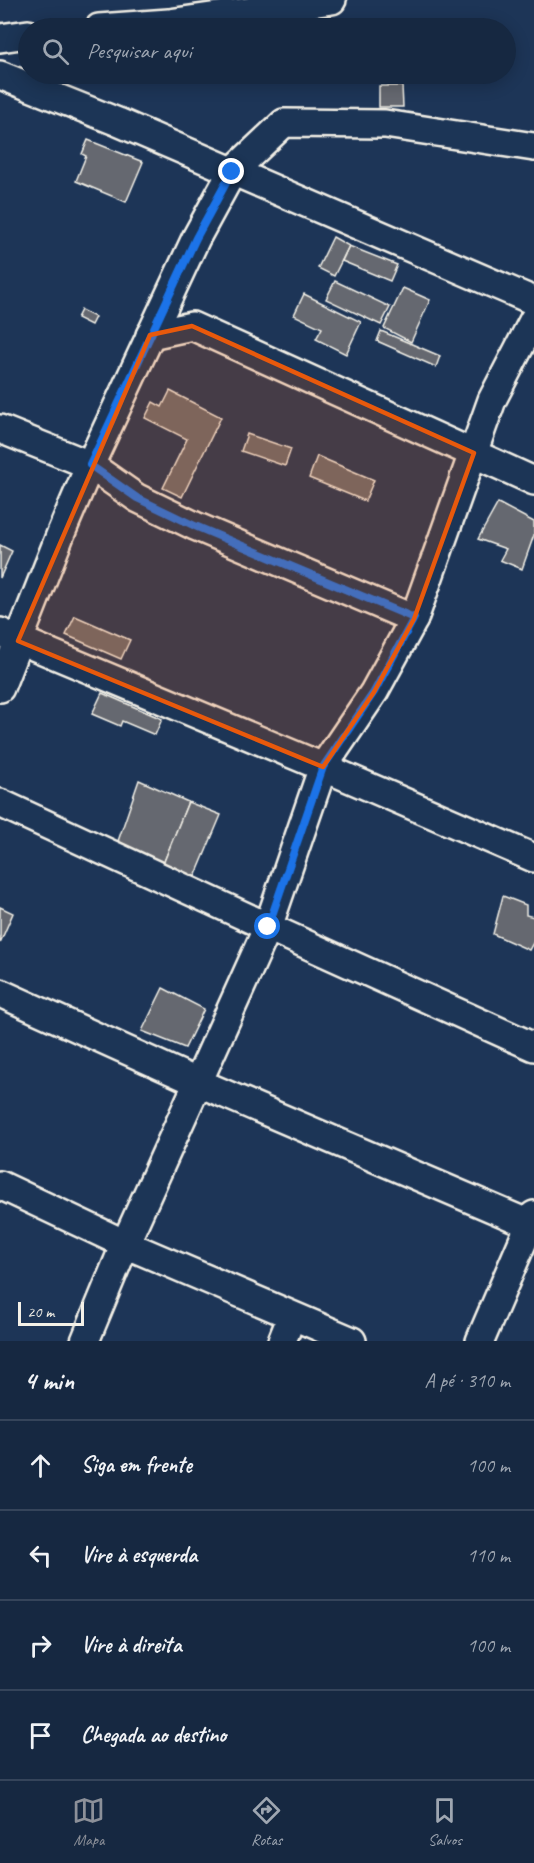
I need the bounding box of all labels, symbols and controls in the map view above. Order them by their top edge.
search box [18,18,516,84]
icon: search [39,35,72,68]
text: Pesquisar aqui [87,37,192,65]
route end [218,158,244,184]
route start [254,913,280,939]
scale bar [18,1299,84,1326]
text: 20 m [27,1302,54,1322]
text: 4 min [24,1364,74,1397]
text: A pé · 310 m [425,1368,510,1393]
icon: ahead [24,1449,57,1482]
text: Siga em frente [81,1451,192,1479]
text: 100 m [467,1453,510,1478]
icon: left [24,1539,57,1572]
text: Vire à esquerda [81,1541,197,1569]
text: 110 m [467,1543,510,1568]
icon: right [24,1629,57,1662]
text: Vire à direita [81,1631,181,1659]
text: 100 m [467,1633,510,1658]
icon: arrive [24,1719,57,1752]
text: Chegada ao destino [81,1721,226,1749]
tab: Mapa [72,1794,105,1850]
tab: Rotas [250,1794,283,1850]
tab: Salvos [428,1794,462,1850]

